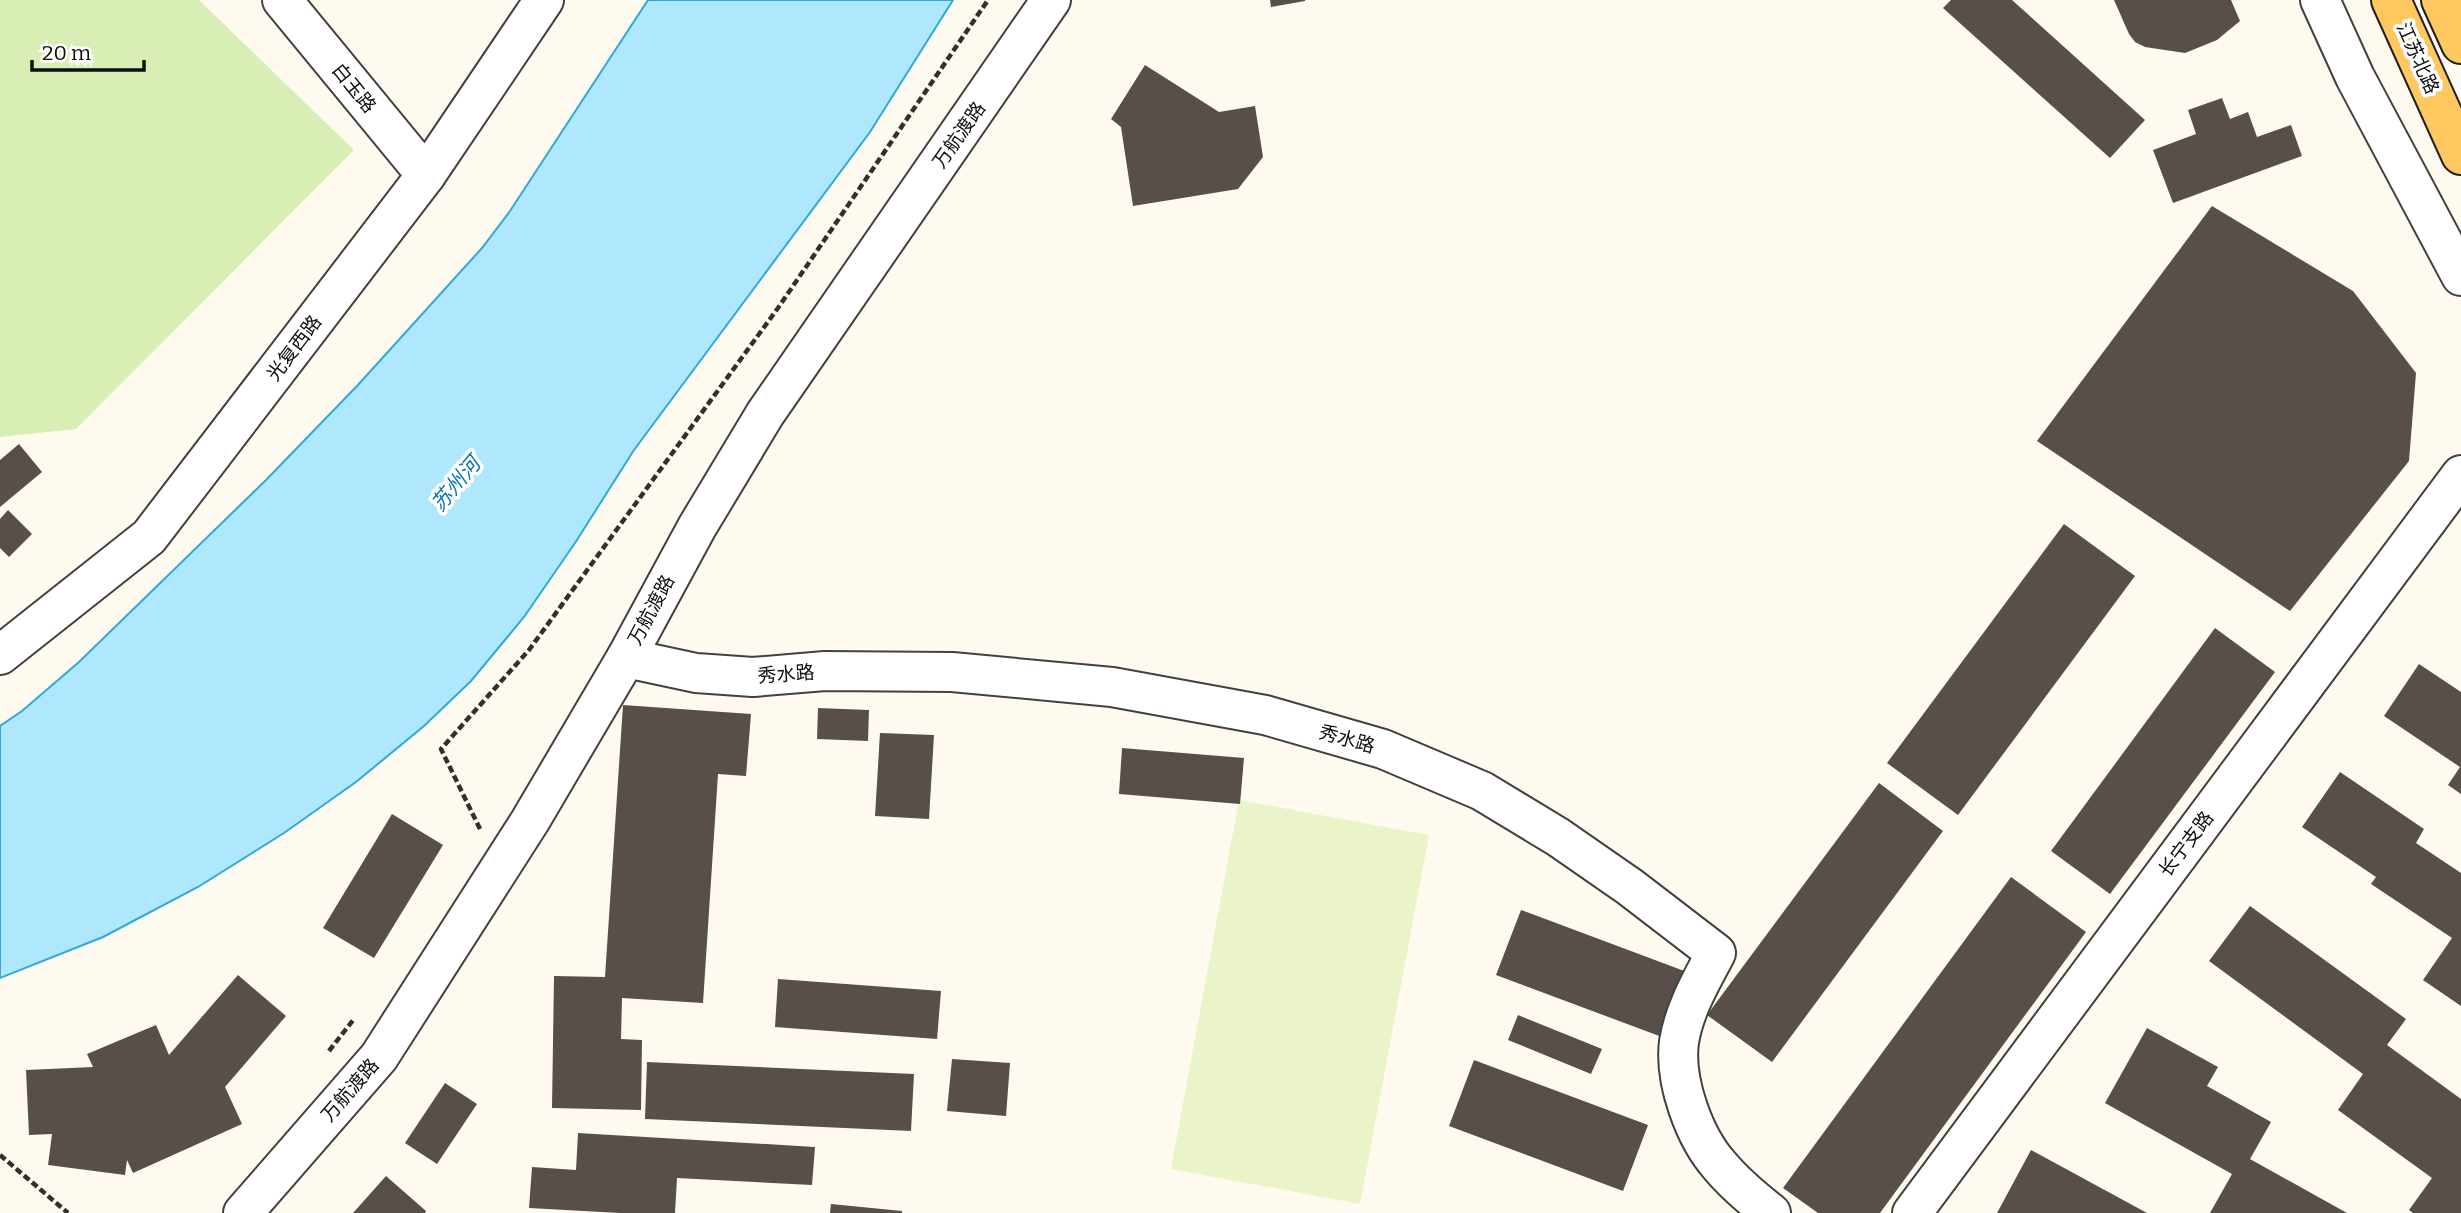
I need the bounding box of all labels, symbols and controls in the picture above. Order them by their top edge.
street label: 江苏北路 [2392,19,2444,97]
scale bar [32,28,144,72]
text: 20 m [42,40,91,66]
street label: 白玉路 [327,59,381,117]
street label: 万航渡路 [928,97,990,173]
street label: 光复西路 [262,311,326,385]
water label: 苏州河 [426,448,489,516]
street label: 万航渡路 [623,571,679,649]
street label: 秀水路 [757,661,815,687]
street label: 秀水路 [1316,720,1378,758]
street label: 长宁支路 [2154,807,2218,881]
street label: 万航渡路 [316,1054,384,1126]

